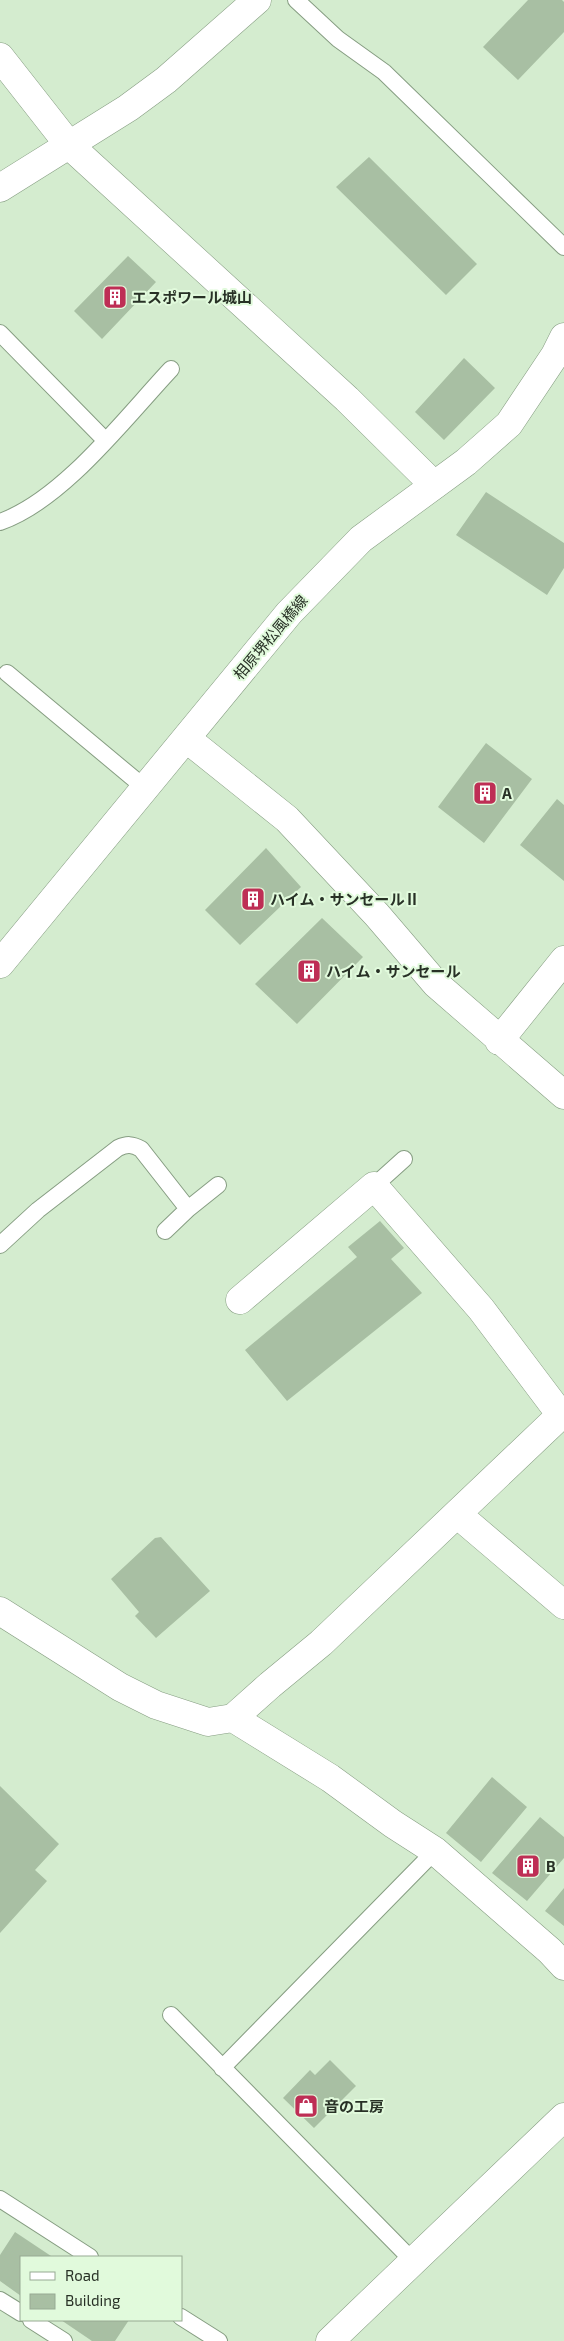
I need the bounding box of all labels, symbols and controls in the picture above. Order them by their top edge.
building icon: エスポワール城山 [102,284,128,310]
place label: エスポワール城山 [132,288,252,306]
street label: 相原堺松風橋線 [229,591,311,683]
building icon: A [472,780,498,806]
place label: A [502,784,512,802]
building icon: ハイム・サンセールⅡ [240,886,266,912]
place label: ハイム・サンセールⅡ [270,890,419,908]
building icon: ハイム・サンセール [296,958,322,984]
place label: ハイム・サンセール [326,962,460,980]
building icon: B [515,1853,541,1879]
place label: B [546,1857,556,1875]
shop icon: 音の工房 [293,2093,319,2119]
place label: 音の工房 [324,2097,384,2115]
legend [20,2256,182,2321]
text: Road [65,2266,100,2284]
text: Building [65,2291,121,2309]

